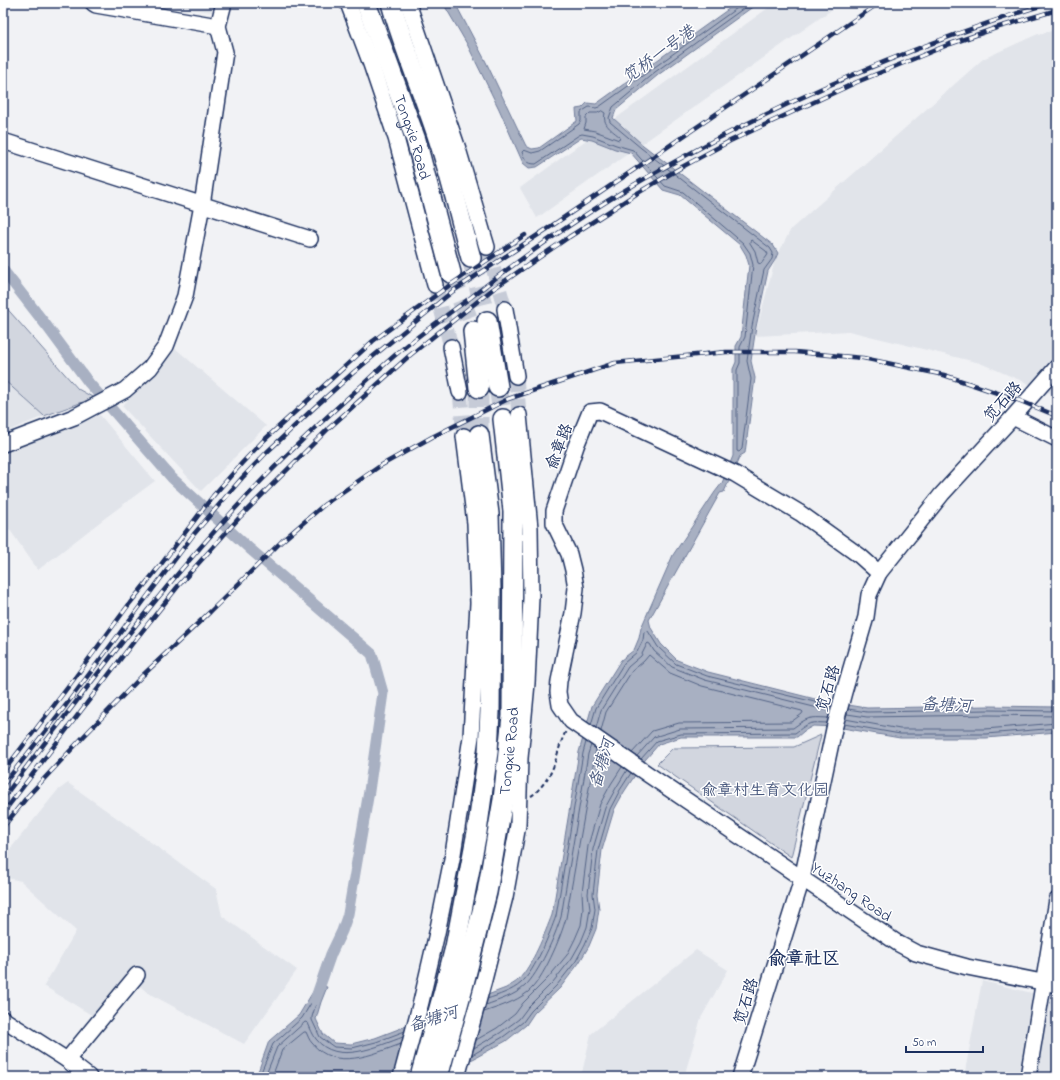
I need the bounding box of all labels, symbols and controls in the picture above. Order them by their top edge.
water label: 笕桥一号港 [617,19,702,90]
street label: Tongxie Road [386,92,436,182]
street label: 笕石路 [979,376,1028,428]
street label: 俞章路 [540,420,580,473]
street label: 笕石路 [811,662,847,715]
water label: 备塘河 [920,692,975,719]
street label: Tongxie Road [494,707,526,796]
water label: 备塘河 [583,733,623,791]
park label: 俞章村生育文化园 [701,779,829,803]
street label: Yuzhang Road [806,857,896,929]
district label: 俞章社区 [768,947,840,973]
street label: 笕石路 [728,975,765,1028]
water label: 备塘河 [405,999,464,1039]
scale bar [906,1028,983,1054]
text: 50 m [912,1034,936,1052]

